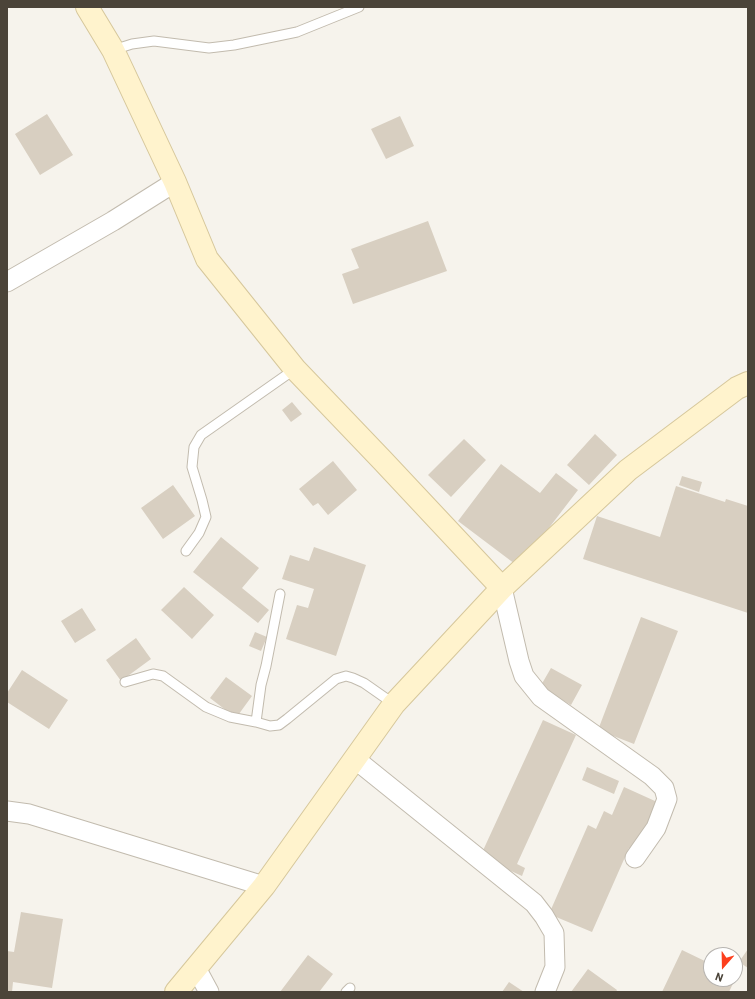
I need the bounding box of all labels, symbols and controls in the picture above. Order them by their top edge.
north arrow [703,947,743,987]
text: N [713,970,725,985]

